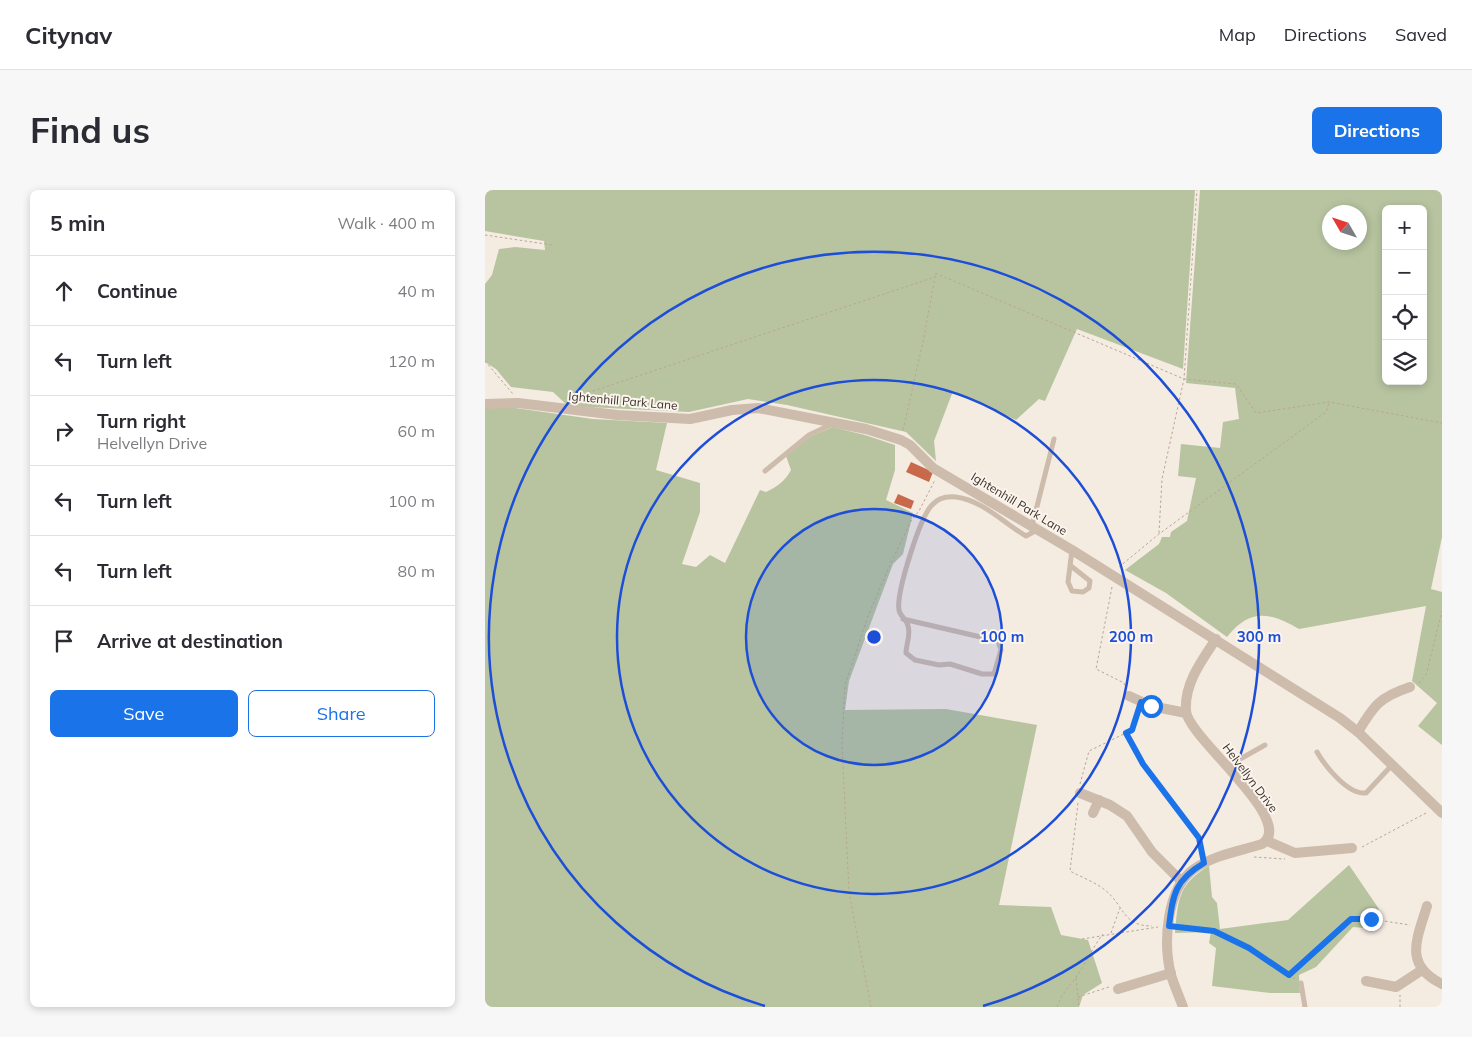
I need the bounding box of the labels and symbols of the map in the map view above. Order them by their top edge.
north arrow [1322,205,1367,250]
street label: Ightenhill Park Lane [568,388,678,413]
street label: Ightenhill Park Lane [968,469,1070,538]
text: 100 m [980,627,1024,646]
text: 200 m [1109,627,1153,646]
text: 300 m [1237,627,1281,646]
centre of rings [865,628,883,646]
route start [1140,695,1163,718]
street label: Helvellyn Drive [1220,740,1281,815]
route end [1360,908,1383,931]

